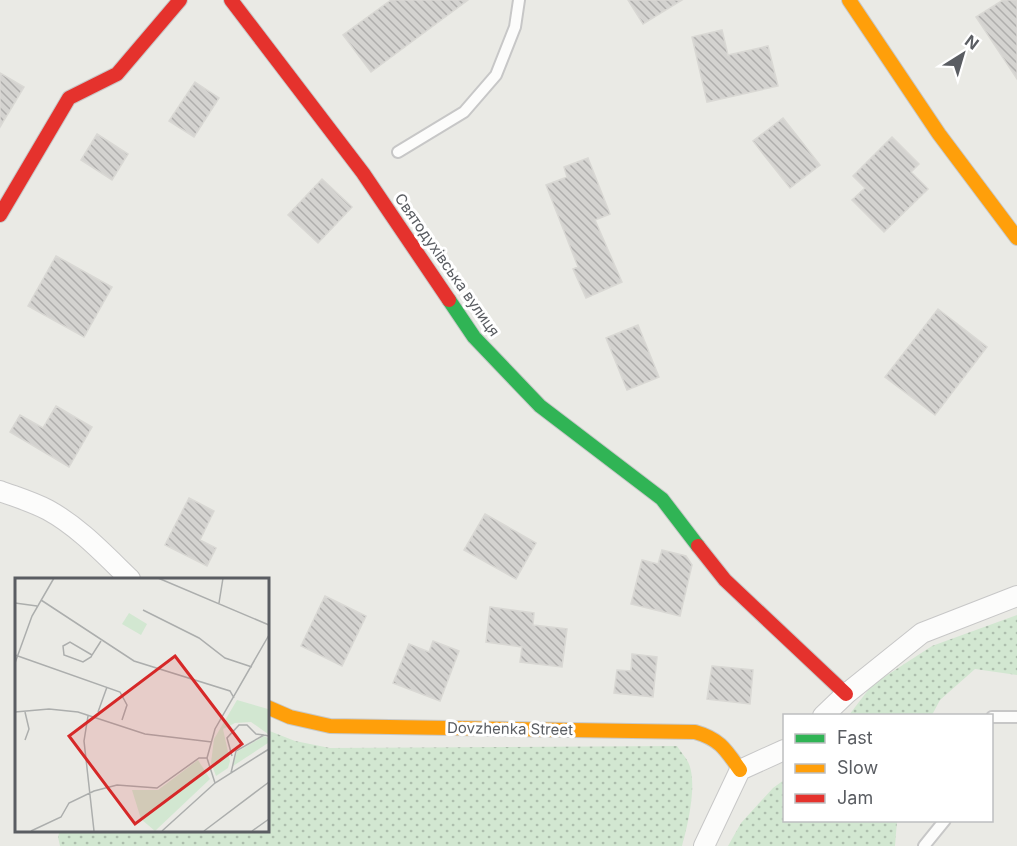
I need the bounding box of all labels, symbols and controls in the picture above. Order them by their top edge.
north arrow [933,24,993,84]
text: N [961,30,983,54]
street label: Святодухівська вулиця [391,189,504,340]
inset map [15,578,268,831]
legend [783,714,993,822]
street label: Dovzhenka Street [447,718,573,739]
text: Fast [837,727,873,748]
text: Slow [837,757,878,778]
text: Jam [837,787,873,808]

